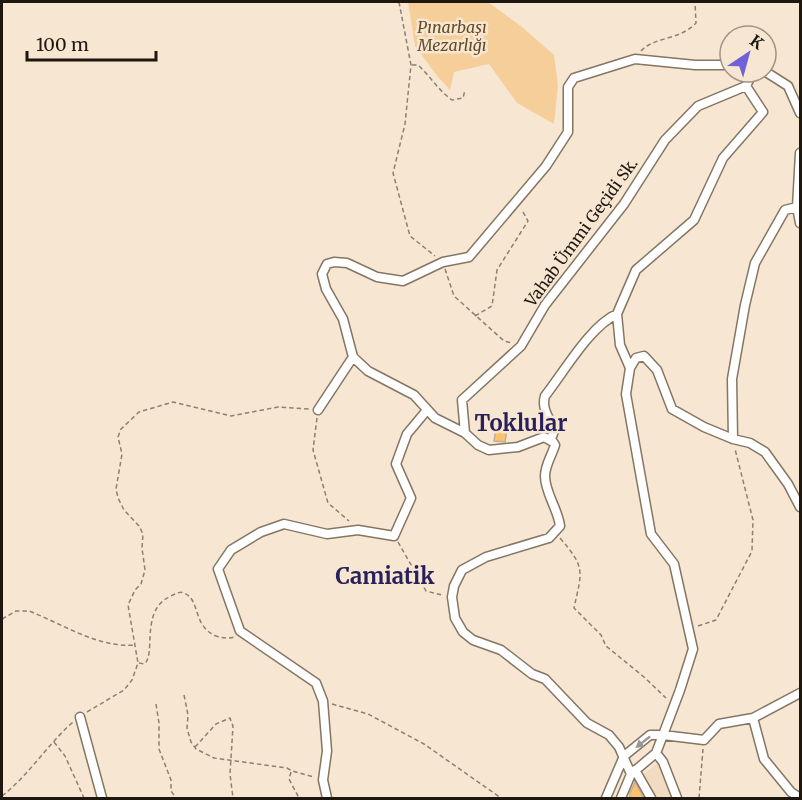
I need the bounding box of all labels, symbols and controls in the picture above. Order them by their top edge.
park label: Pınarbaşı Mezarlığı [417,17,487,55]
scale bar [27,24,156,62]
north arrow [718,24,778,84]
text: K [746,30,768,53]
text: 100 m [36,33,89,56]
street label: Vahab Ümmi Geçidi Sk. [520,154,642,311]
district label: Toklular [475,409,567,437]
district label: Camiatik [335,562,435,590]
one-way arrow [636,735,651,747]

